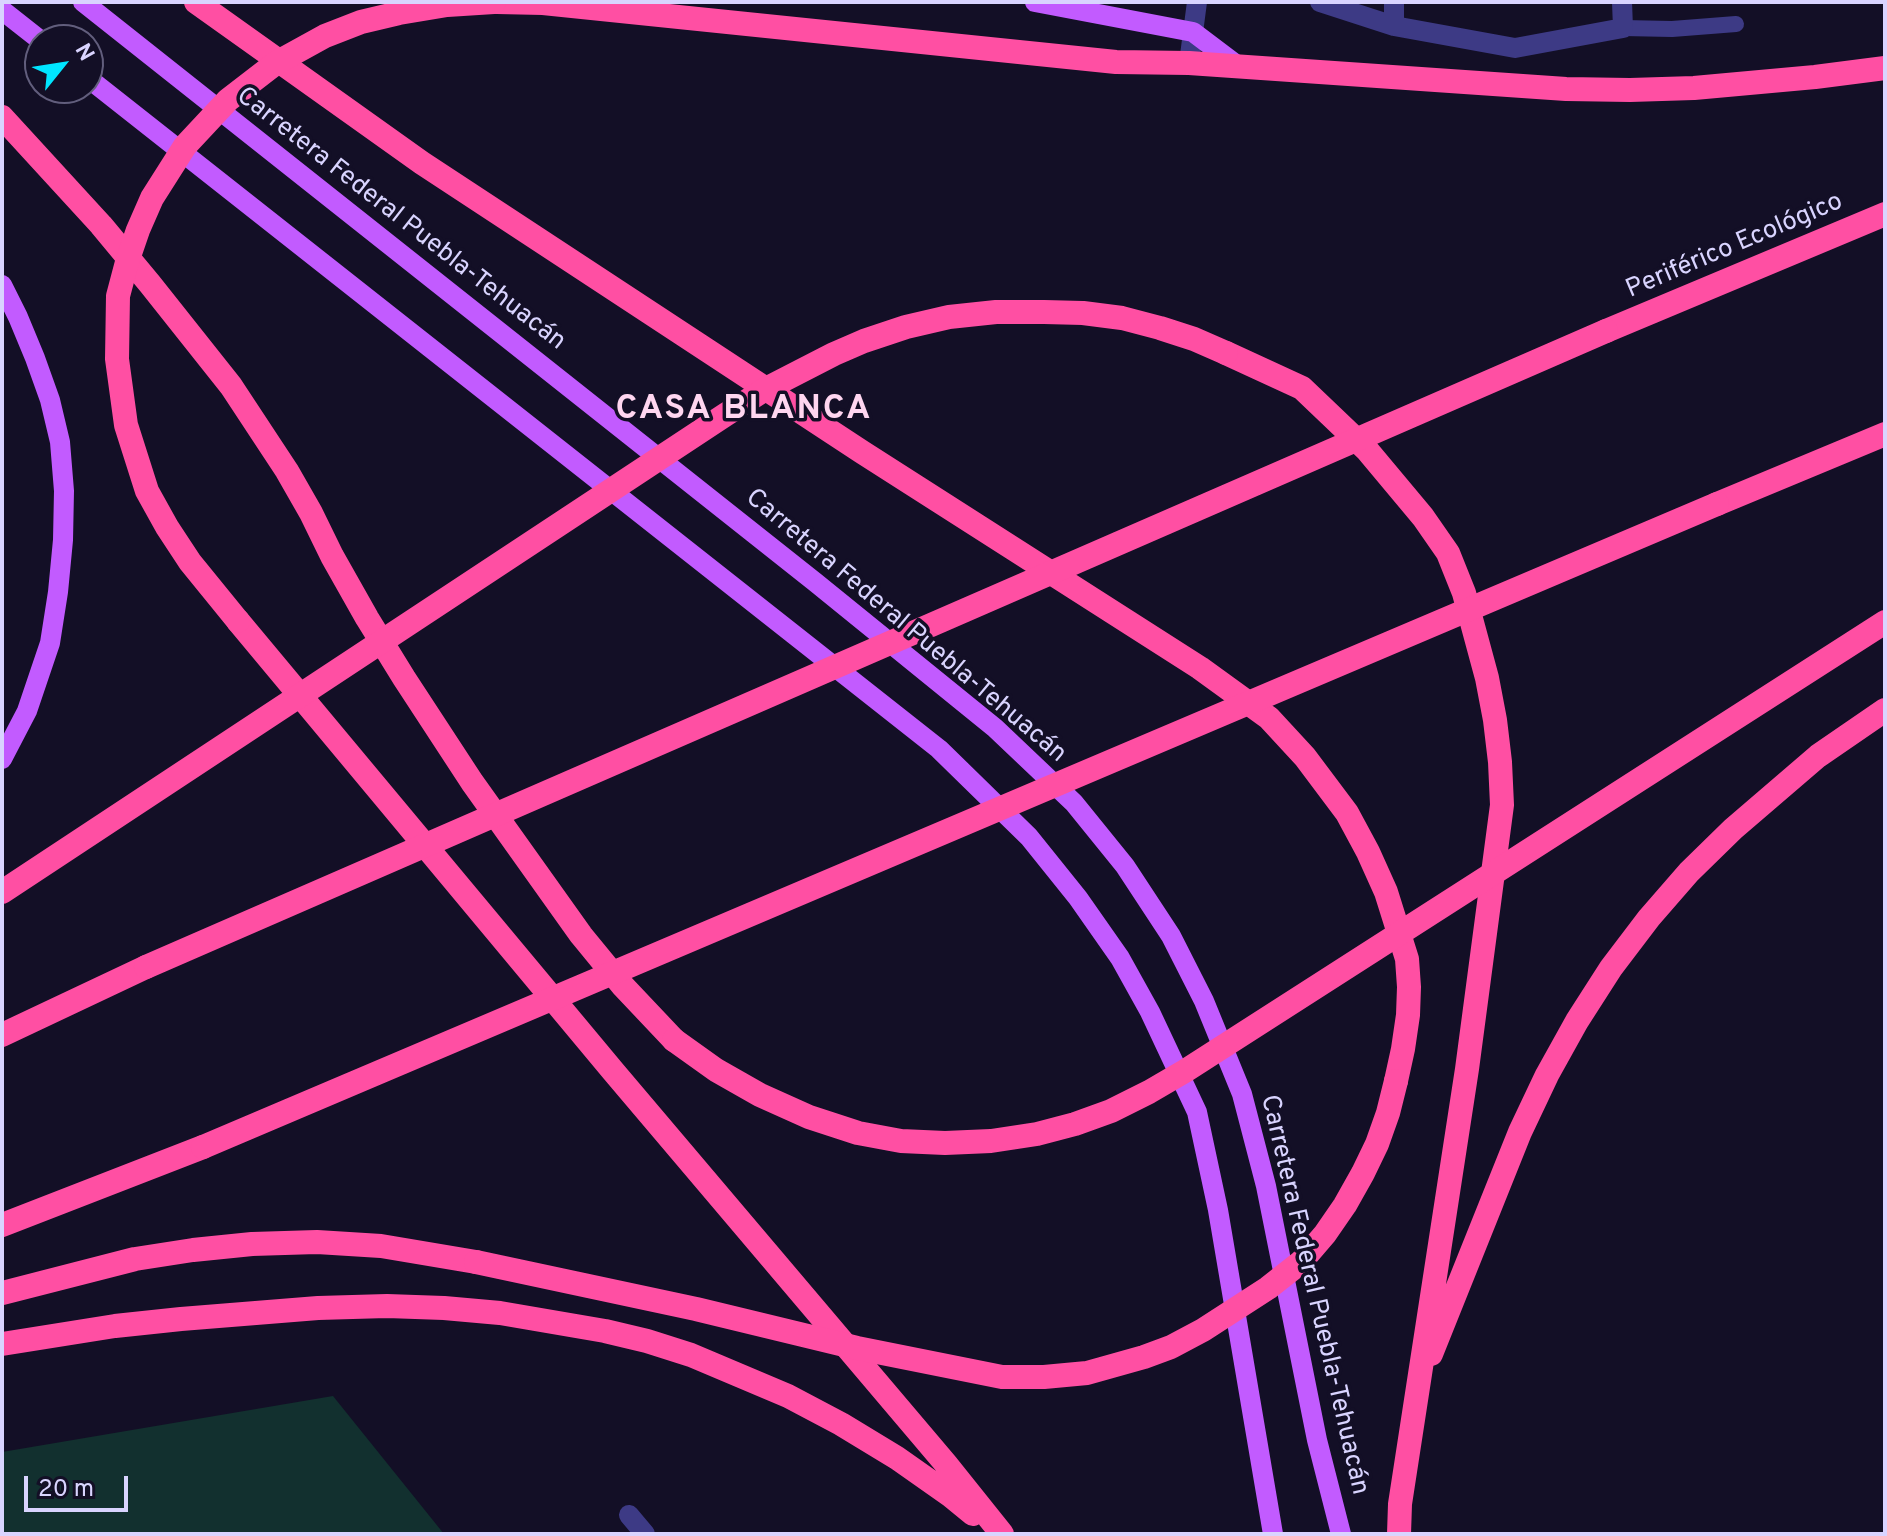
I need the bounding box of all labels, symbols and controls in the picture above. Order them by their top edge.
north arrow [24,24,104,104]
text: N [68,39,99,66]
street label: Carretera Federal Puebla-Tehuacán [229,82,571,358]
street label: Periférico Ecológico [1622,187,1848,307]
district label: CASA BLANCA [616,391,872,431]
street label: Carretera Federal Puebla-Tehuacán [738,483,1072,771]
street label: Carretera Federal Puebla-Tehuacán [1252,1092,1374,1498]
scale bar [28,1460,132,1510]
text: 20 m [38,1475,94,1505]

